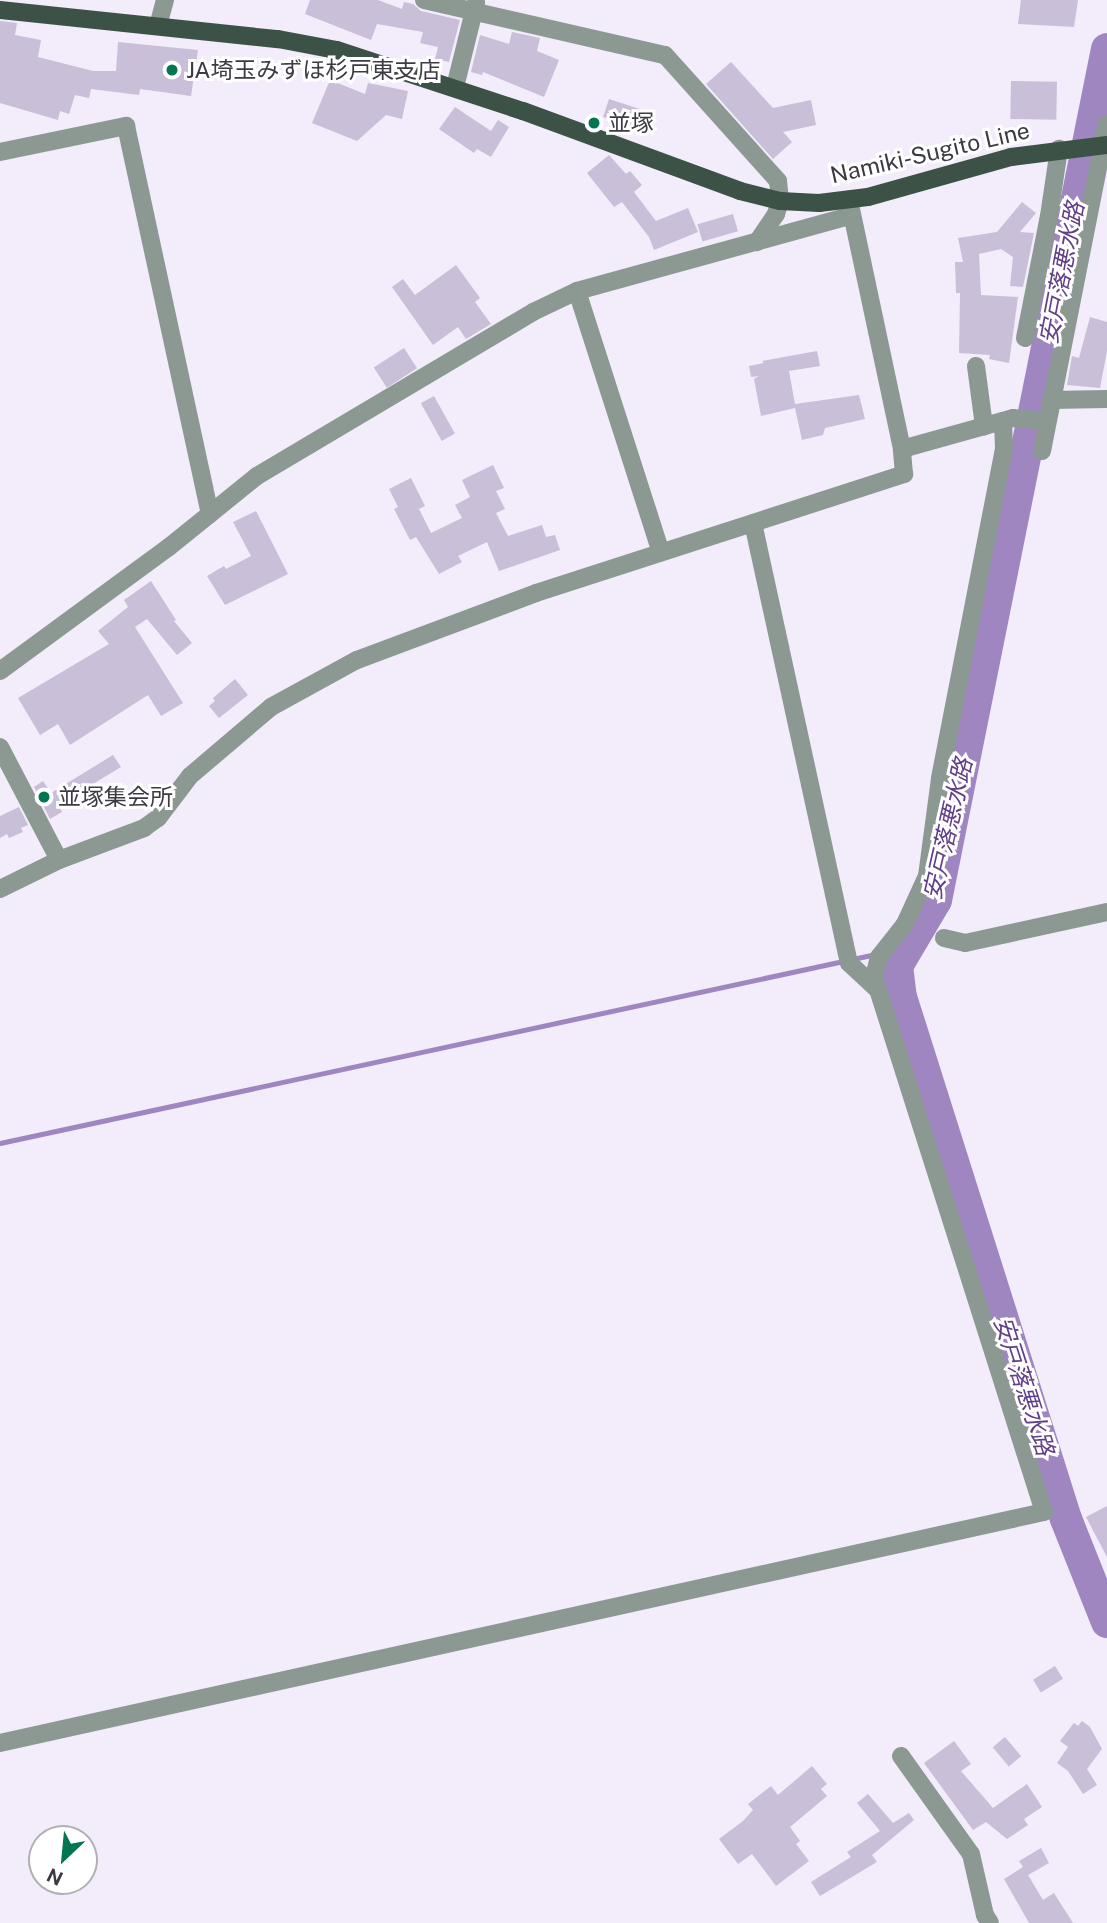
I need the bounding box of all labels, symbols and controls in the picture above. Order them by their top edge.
place label: JA埼玉みずほ杉戸東支店 [186,56,440,84]
marker: JA埼玉みずほ杉戸東支店 [164,62,180,78]
place label: 並塚 [608,109,654,137]
marker: 並塚 [586,115,602,131]
street label: Namiki-Sugito Line [828,117,1032,189]
water label: 安戸落悪水路 [1034,200,1090,346]
water label: 安戸落悪水路 [918,756,978,902]
place label: 並塚集会所 [58,783,173,811]
marker: 並塚集会所 [36,789,52,805]
water label: 安戸落悪水路 [988,1313,1060,1459]
north arrow [28,1825,98,1895]
text: N [43,1864,66,1890]

